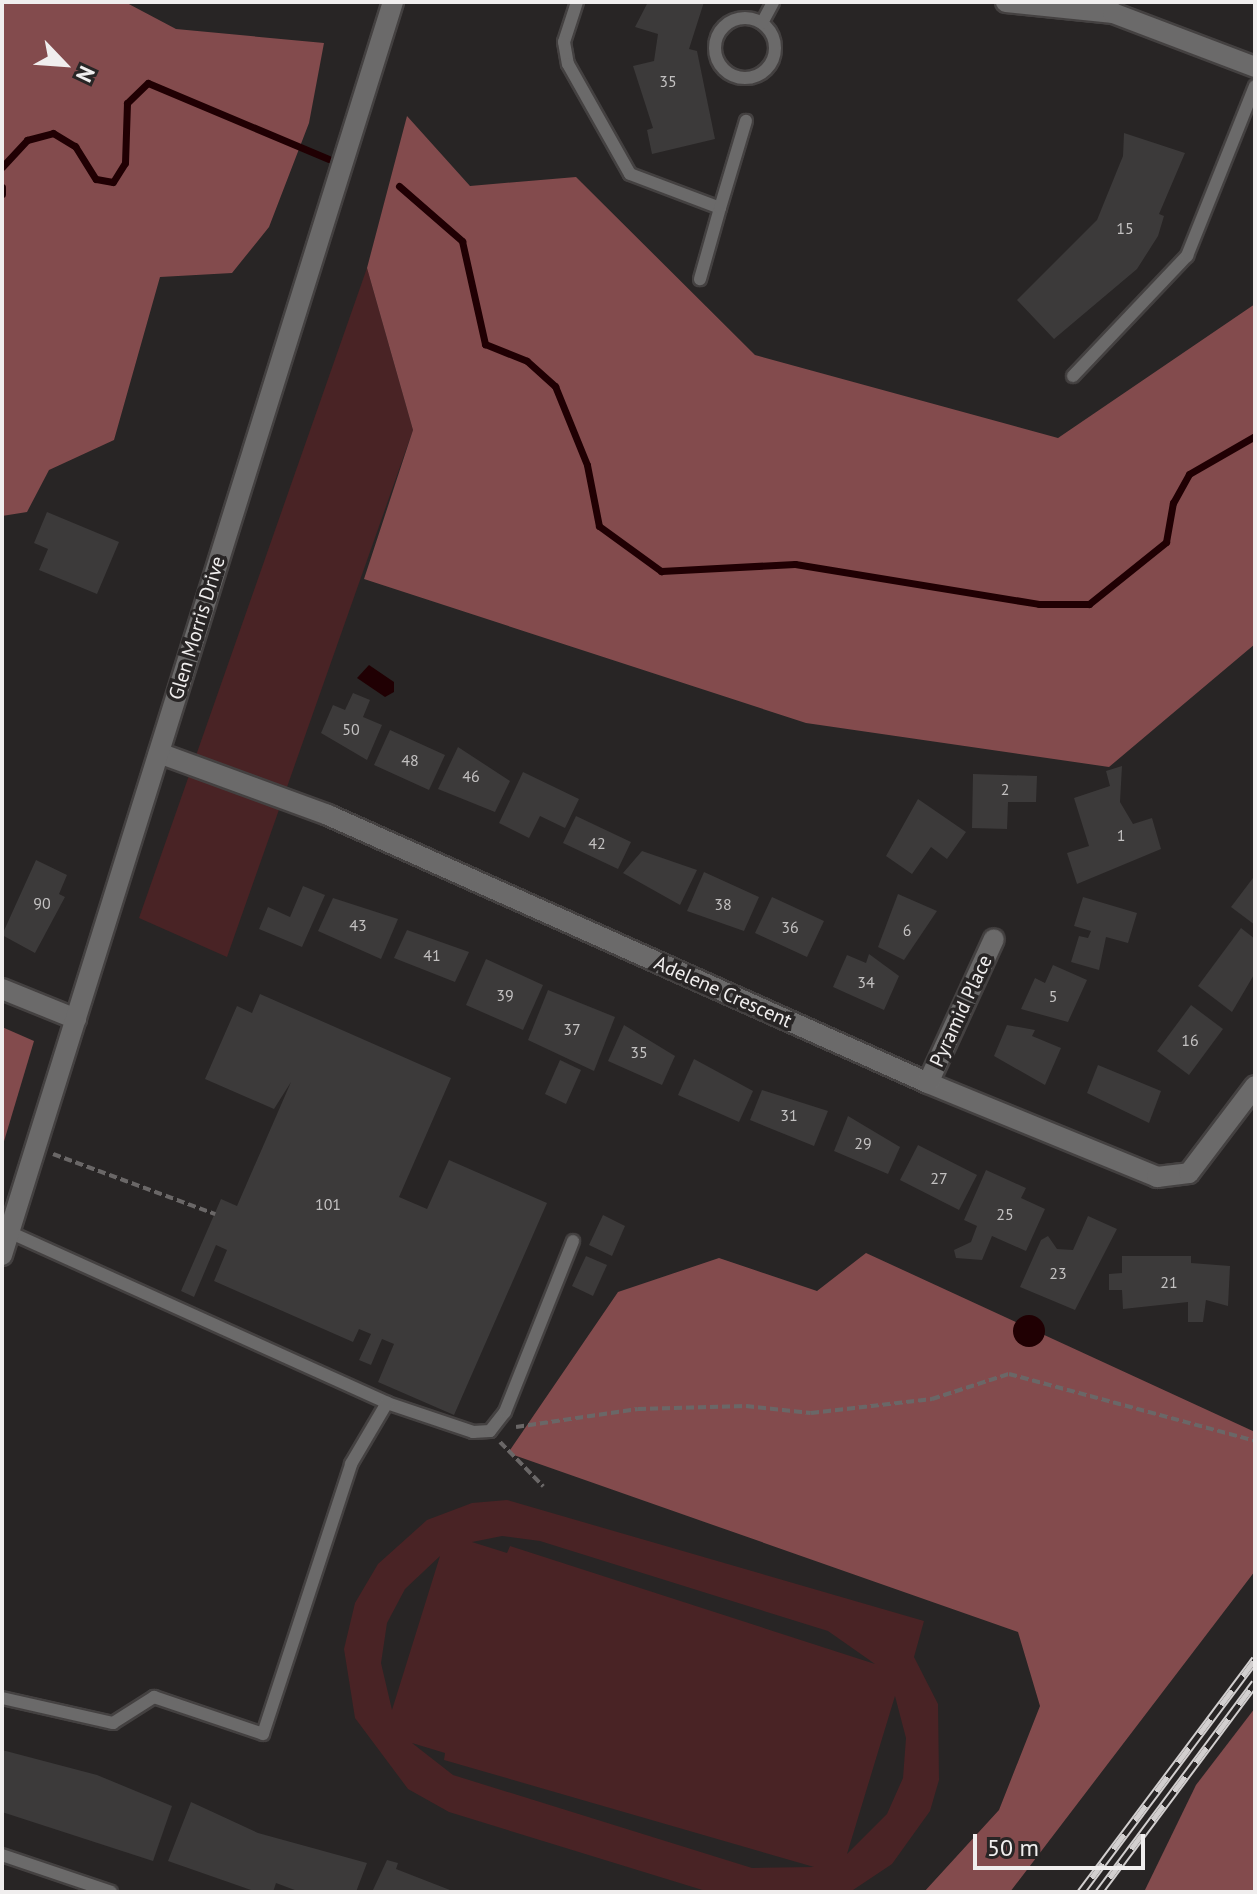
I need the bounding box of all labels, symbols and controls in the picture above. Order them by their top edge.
north arrow [24,24,104,104]
text: N [70,62,101,87]
house number: 35 [659,71,677,91]
house number: 15 [1116,218,1134,238]
street label: Glen Morris Drive [164,553,230,703]
house number: 50 [342,719,360,739]
house number: 48 [401,750,419,770]
house number: 46 [462,766,480,786]
house number: 2 [1001,779,1009,799]
house number: 1 [1117,825,1125,845]
house number: 42 [588,833,606,853]
house number: 90 [33,893,51,913]
house number: 38 [714,894,732,914]
house number: 43 [349,915,367,935]
house number: 36 [781,917,799,937]
house number: 6 [903,920,911,940]
house number: 41 [423,945,441,965]
street label: Adelene Crescent [651,951,795,1033]
street label: Pyramid Place [925,951,997,1071]
house number: 34 [857,972,875,992]
house number: 39 [496,985,514,1005]
house number: 5 [1049,986,1057,1006]
house number: 37 [563,1019,581,1039]
house number: 16 [1181,1030,1199,1050]
house number: 35 [630,1042,648,1062]
house number: 31 [780,1105,798,1125]
house number: 29 [854,1133,872,1153]
house number: 27 [930,1168,948,1188]
house number: 101 [315,1194,341,1214]
house number: 25 [996,1204,1014,1224]
house number: 23 [1049,1263,1067,1283]
house number: 21 [1160,1272,1178,1292]
scale bar [977,1818,1149,1868]
text: 50 m [987,1832,1039,1863]

